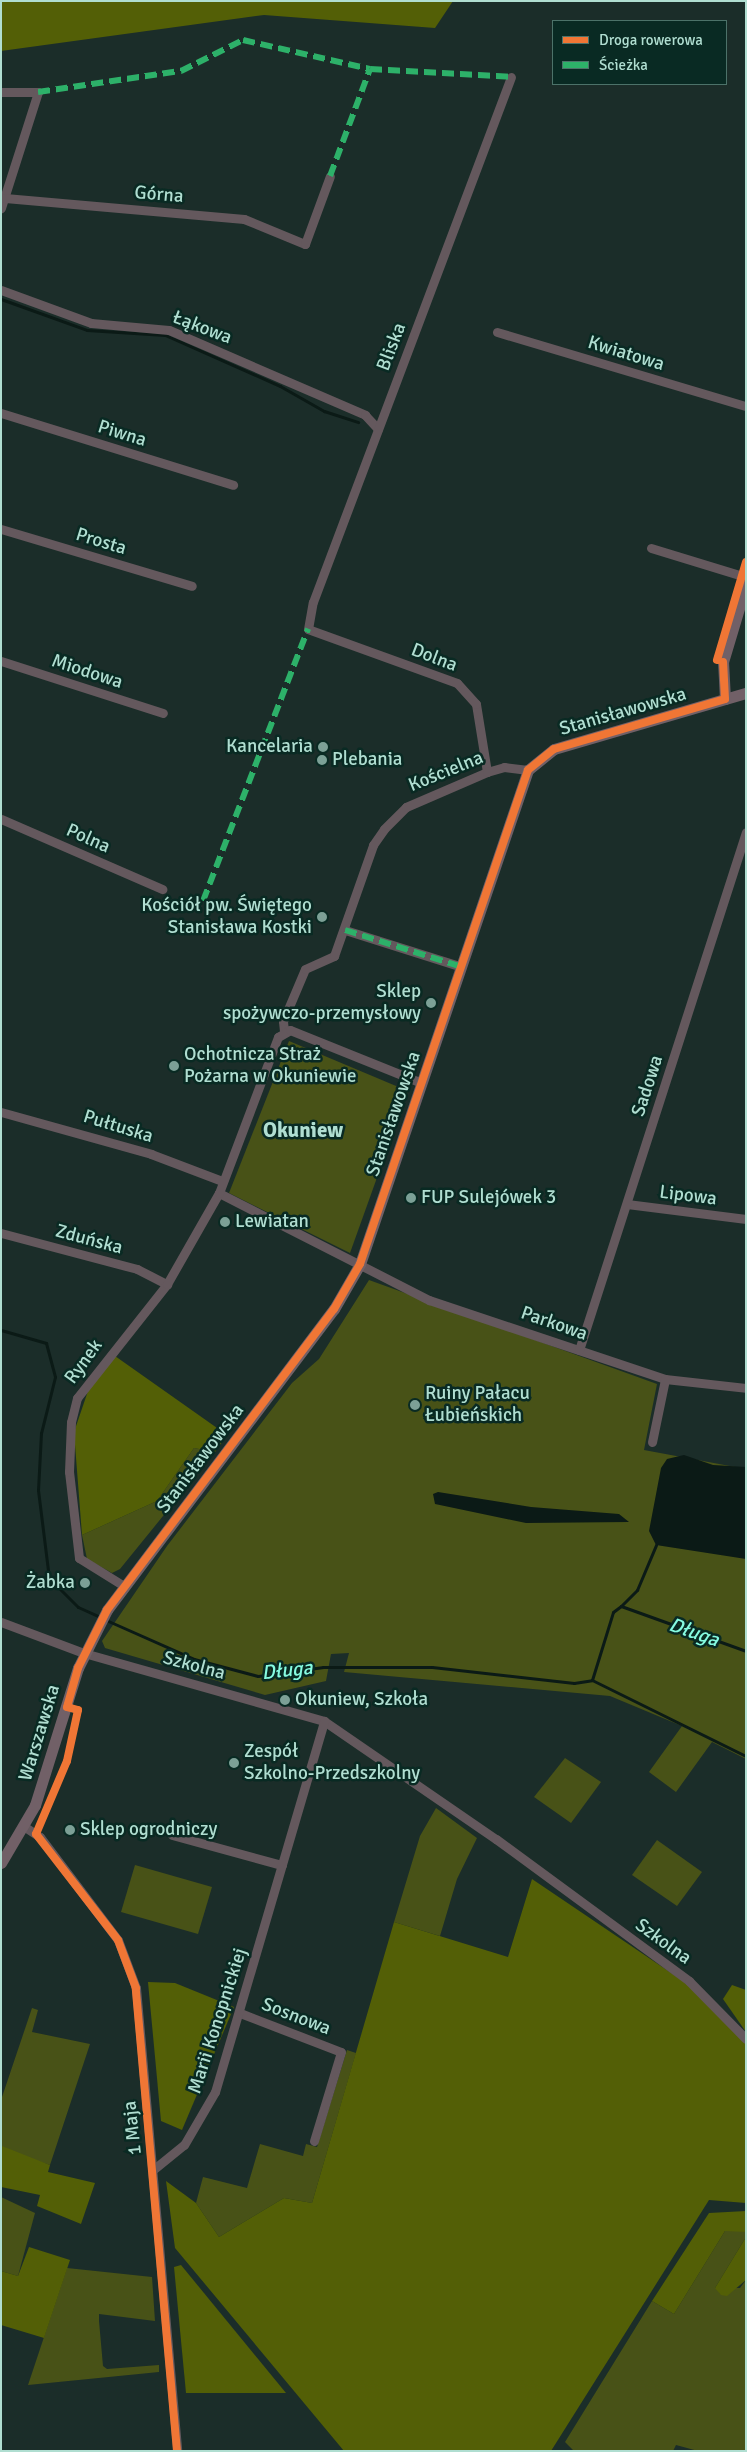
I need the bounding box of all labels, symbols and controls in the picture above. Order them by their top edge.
legend [552,20,727,85]
text: Droga rowerowa [599,31,703,49]
text: Ścieżka [599,56,648,74]
street label: Górna [134,182,184,208]
street label: Łąkowa [169,306,235,350]
street label: Bliska [372,320,412,374]
street label: Kwiatowa [585,332,667,376]
street label: Piwna [95,416,149,452]
street label: Prosta [73,524,129,560]
street label: Dolna [408,639,460,677]
street label: Miodowa [49,650,125,694]
street label: Stanisławowska [557,683,689,741]
place label: Kancelaria [226,736,313,758]
marker: Kancelaria [317,741,329,753]
street label: Kościelna [405,747,487,797]
place label: Plebania [332,749,402,771]
marker: Plebania [316,754,328,766]
street label: Polna [62,819,114,859]
place label: Kościół pw. Świętego Stanisława Kostki [141,895,312,939]
marker: Kościół pw. Świętego Stanisława Kostki [316,911,328,923]
place label: Sklep spożywczo-przemysłowy [223,981,421,1025]
marker: Sklep spożywczo-przemysłowy [425,997,437,1009]
place label: Ochotnicza Straż Pożarna w Okuniewie [184,1044,357,1088]
street label: Stanisławowska [362,1048,426,1180]
street label: Sadowa [627,1052,669,1120]
marker: Ochotnicza Straż Pożarna w Okuniewie [168,1060,180,1072]
street label: Pułtuska [80,1106,156,1148]
district label: Okuniew [263,1117,343,1143]
street label: Lipowa [658,1181,718,1211]
place label: FUP Sulejówek 3 [421,1187,556,1209]
marker: FUP Sulejówek 3 [405,1192,417,1204]
place label: Lewiatan [235,1211,309,1233]
marker: Lewiatan [219,1216,231,1228]
street label: Zduńska [53,1220,125,1260]
street label: Parkowa [518,1302,590,1346]
street label: Rynek [60,1335,108,1389]
place label: Ruiny Pałacu Łubieńskich [425,1383,530,1427]
marker: Ruiny Pałacu Łubieńskich [409,1399,421,1411]
street label: Stanisławowska [153,1400,249,1518]
place label: Żabka [26,1572,75,1594]
marker: Żabka [79,1577,91,1589]
water label: Długa [666,1612,722,1652]
street label: Szkolna [160,1647,228,1685]
water label: Długa [260,1655,314,1685]
street label: Warszawska [15,1682,65,1784]
place label: Okuniew, Szkoła [295,1689,428,1711]
marker: Okuniew, Szkoła [279,1694,291,1706]
place label: Zespół Szkolno-Przedszkolny [244,1741,420,1785]
marker: Zespół Szkolno-Przedszkolny [228,1757,240,1769]
place label: Sklep ogrodniczy [80,1819,217,1841]
marker: Sklep ogrodniczy [64,1824,76,1836]
street label: Szkolna [631,1914,695,1970]
street label: Marii Konopnickiej [184,1945,252,2097]
street label: Sosnowa [258,1993,334,2041]
street label: 1 Maja [119,2100,147,2156]

